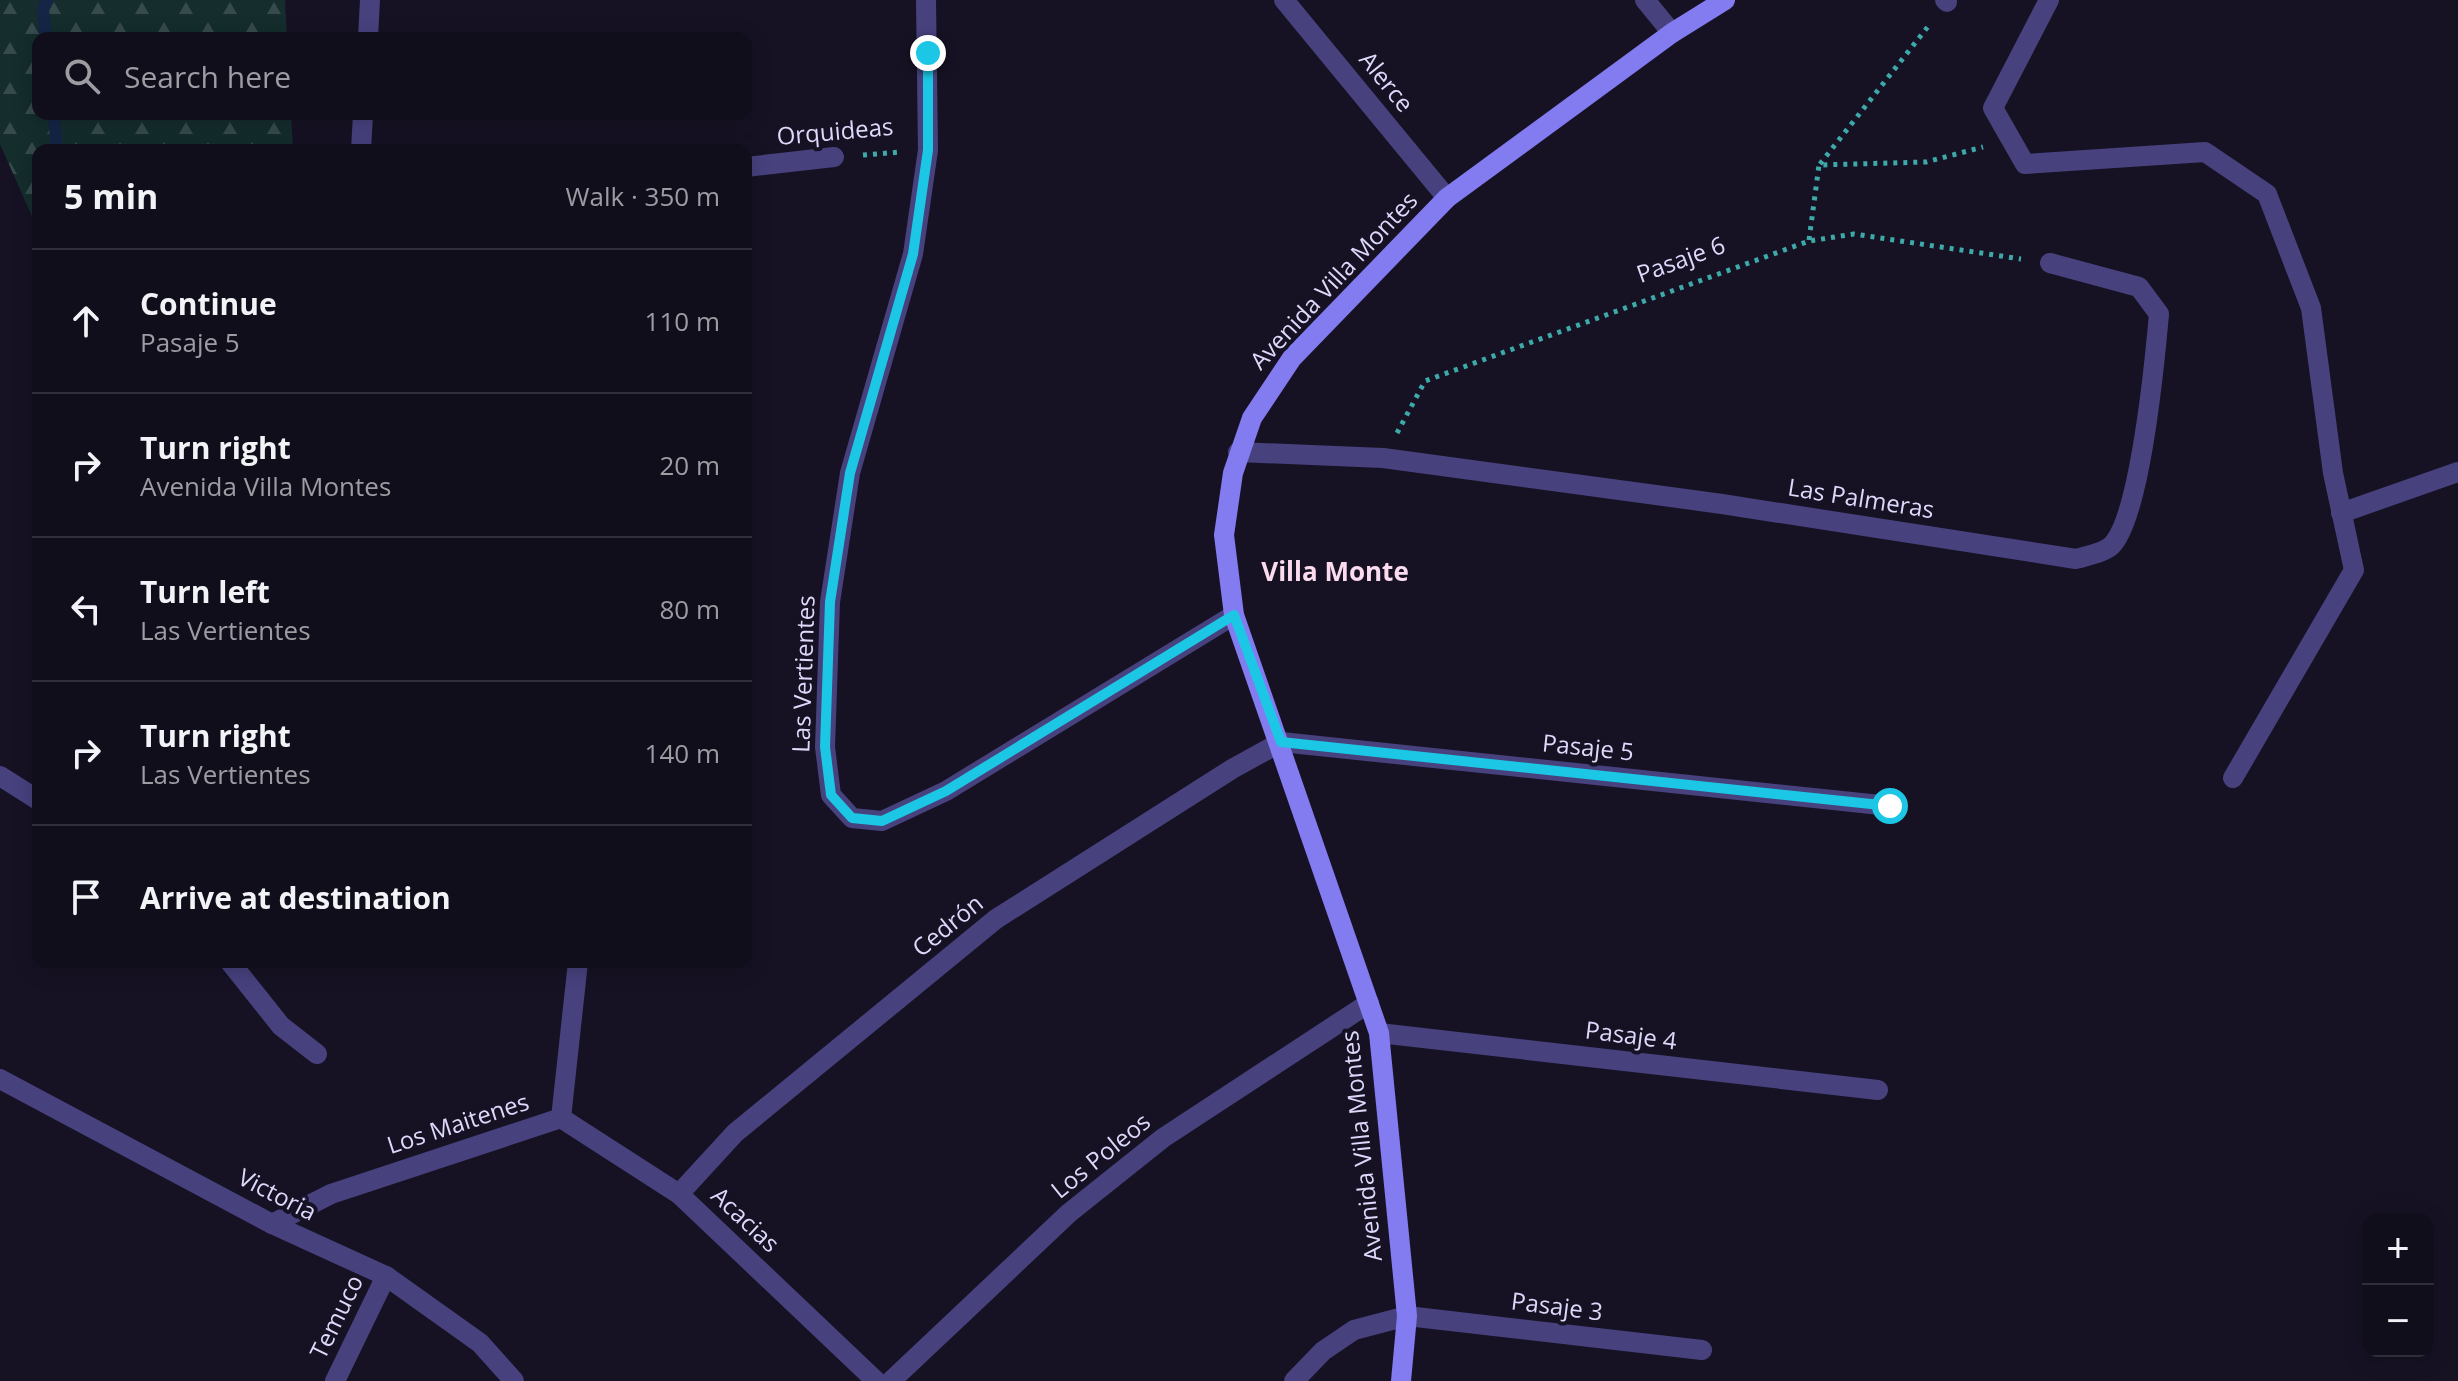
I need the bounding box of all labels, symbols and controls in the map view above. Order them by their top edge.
search box [32,32,752,120]
route end [910,35,946,71]
street label: Alerce [1352,44,1422,118]
icon: search [60,54,104,98]
text: Search here [124,56,291,97]
street label: Orquideas [775,109,895,152]
text: 5 min [64,173,158,219]
text: Walk · 350 m [566,178,720,214]
street label: Avenida Villa Montes [1242,184,1424,376]
street label: Pasaje 6 [1632,227,1729,290]
text: Continue [140,283,277,324]
icon: ahead [64,299,108,343]
text: 110 m [645,303,720,339]
text: Pasaje 5 [140,324,240,360]
text: Turn right [140,427,291,468]
icon: right [64,443,108,487]
text: 20 m [659,447,720,483]
text: Avenida Villa Montes [140,468,391,504]
street label: Las Palmeras [1786,470,1937,525]
district label: Villa Monte [1261,553,1409,589]
text: Turn left [140,571,270,612]
icon: left [64,587,108,631]
text: 80 m [659,591,720,627]
street label: Las Vertientes [783,595,822,753]
text: Las Vertientes [140,612,311,648]
text: Turn right [140,715,291,756]
street label: Pasaje 5 [1541,725,1636,768]
icon: right [64,731,108,775]
text: 140 m [645,735,720,771]
text: Las Vertientes [140,756,311,792]
route start [1872,788,1908,824]
icon: arrive [64,875,108,919]
text: Arrive at destination [140,877,451,918]
street label: Cedrón [905,886,989,964]
street label: Pasaje 4 [1583,1013,1679,1057]
street label: Avenida Villa Montes [1332,1029,1389,1263]
street label: Los Maitenes [382,1084,533,1161]
street label: Los Poleos [1043,1105,1157,1205]
street label: Victoria [233,1160,323,1227]
street label: Acacias [705,1179,787,1259]
map controls [2362,1213,2434,1357]
button: + [2362,1213,2434,1285]
street label: Temuco [301,1269,370,1364]
street label: Pasaje 3 [1509,1284,1605,1327]
button: − [2362,1285,2434,1357]

